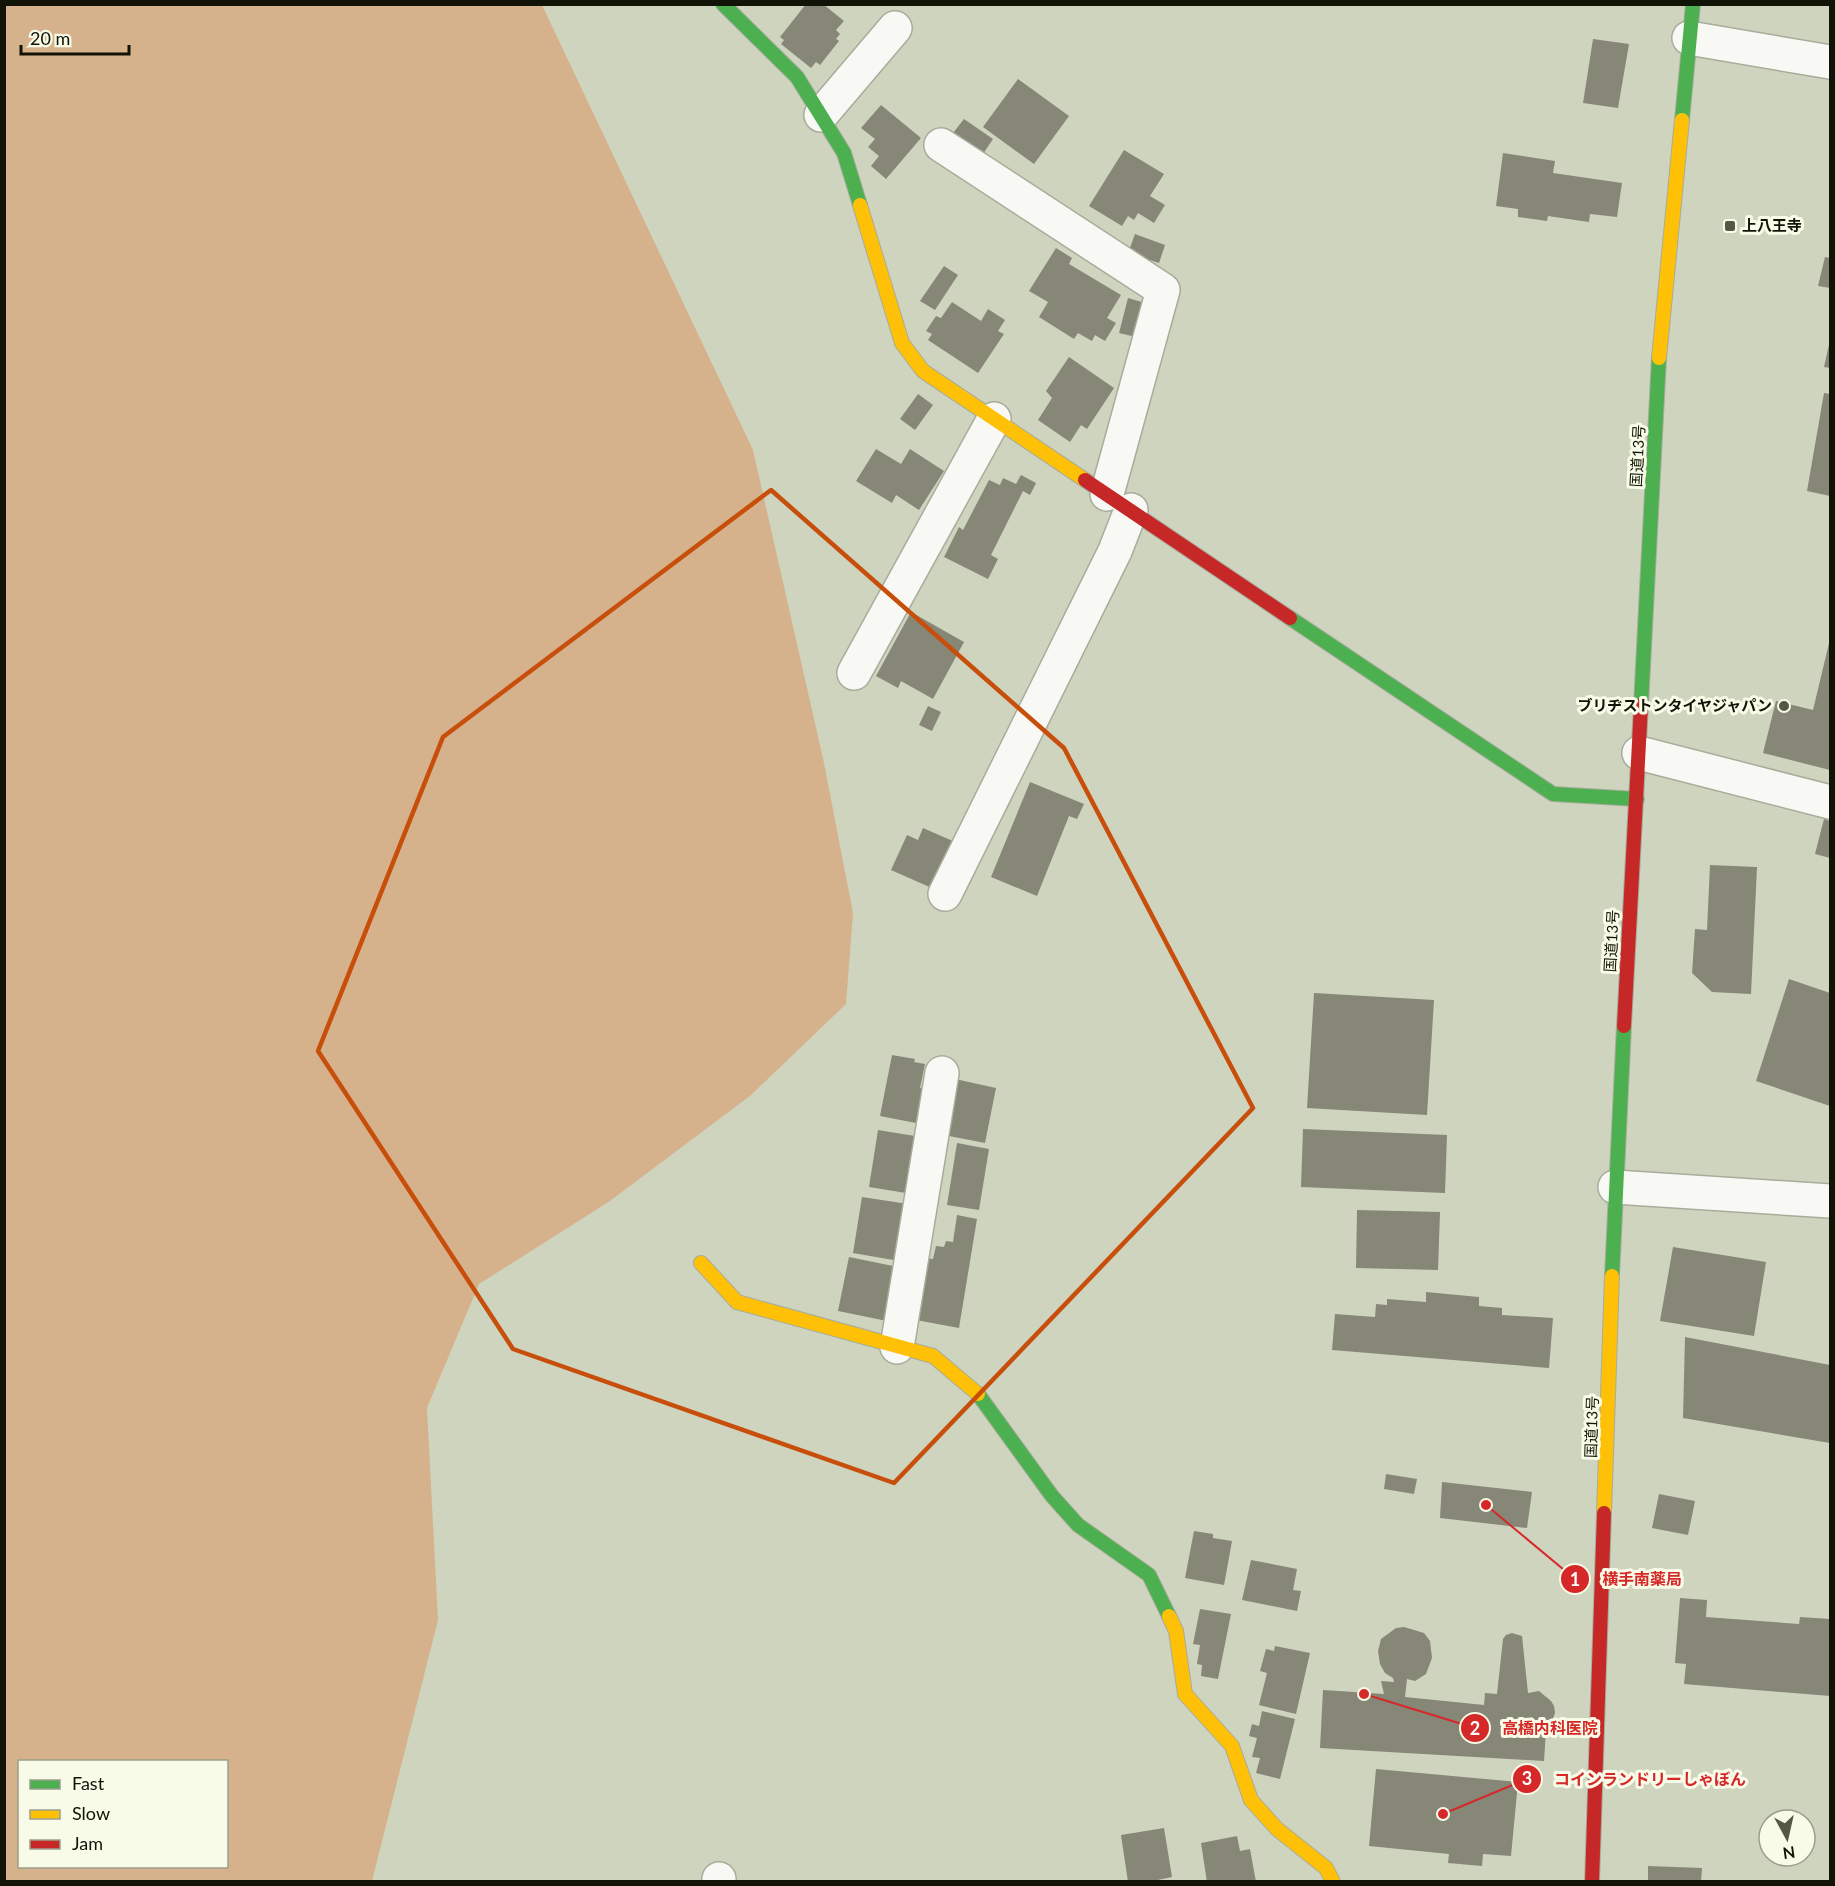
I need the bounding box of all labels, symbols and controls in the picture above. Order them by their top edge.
scale bar [21,18,129,56]
text: 20 m [30,27,70,49]
place label: 上八王寺 [1742,216,1802,234]
marker: 上八王寺 [1723,219,1737,233]
street label: 国道13号 [1626,424,1648,488]
place label: ブリヂストンタイヤジャパン [1577,696,1772,714]
marker: ブリヂストンタイヤジャパン [1777,699,1791,713]
street label: 国道13号 [1600,909,1622,973]
street label: 国道13号 [1581,1395,1601,1458]
callout: 横手南薬局 [1560,1562,1694,1596]
text: 1 [1570,1568,1580,1590]
text: 横手南薬局 [1602,1569,1682,1588]
callout: 高橋内科医院 [1460,1711,1610,1745]
text: 2 [1470,1717,1480,1739]
text: 高橋内科医院 [1502,1718,1598,1737]
legend [18,1760,228,1868]
callout: コインランドリーしゃぼん [1512,1762,1758,1796]
text: 3 [1522,1767,1532,1789]
text: コインランドリーしゃぼん [1554,1769,1746,1788]
text: Fast [72,1772,105,1794]
text: Slow [72,1802,110,1824]
north arrow [1757,1808,1817,1868]
text: Jam [72,1832,103,1854]
text: N [1782,1843,1797,1864]

